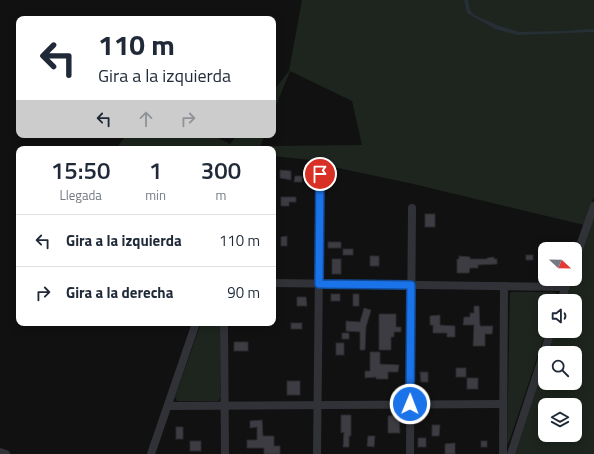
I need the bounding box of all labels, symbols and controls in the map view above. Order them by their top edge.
text: 110 m [98,23,175,66]
icon: left [32,32,84,84]
text: Gira a la izquierda [98,62,231,89]
icon: left [93,108,115,130]
icon: ahead [135,108,157,130]
icon: right [177,108,199,130]
text: 15:50 [51,152,110,188]
text: 1 [149,152,162,188]
text: 300 [201,152,241,188]
pin [303,157,337,191]
icon: arrive [309,163,331,185]
text: Llegada [59,185,102,205]
text: min [145,185,166,205]
text: m [216,185,226,205]
text: Gira a la izquierda [66,229,182,252]
text: 110 m [219,229,260,252]
icon: left [32,230,54,252]
north arrow [538,242,582,286]
map controls [538,242,582,442]
text: Gira a la derecha [66,281,173,304]
text: 90 m [227,281,260,304]
icon: right [32,282,54,304]
button: sound [538,294,582,338]
button: search [538,346,582,390]
position arrow [389,383,431,425]
button: layers [538,398,582,442]

